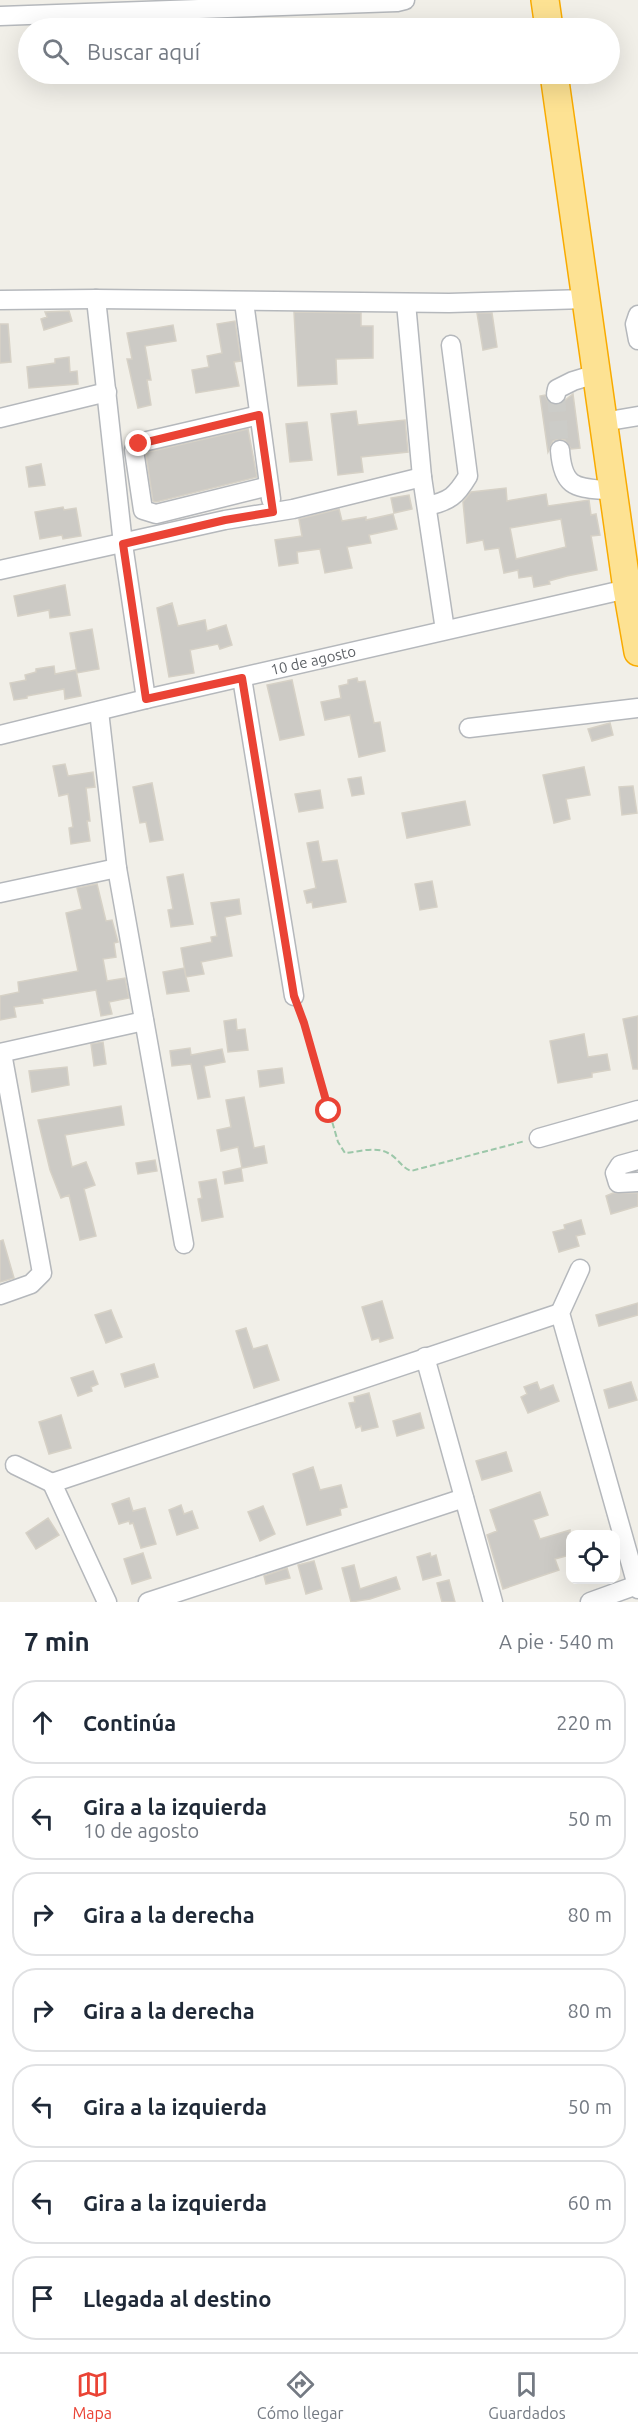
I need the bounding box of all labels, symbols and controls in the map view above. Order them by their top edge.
search box [18,18,620,84]
icon: search [39,35,72,68]
text: Buscar aquí [87,39,200,64]
route end [125,430,151,456]
street label: 10 de agosto [269,642,358,678]
route start [315,1097,341,1123]
map controls [566,1530,620,1584]
button: locate [566,1530,620,1584]
text: 7 min [24,1627,90,1656]
text: A pie · 540 m [499,1630,614,1653]
icon: ahead [26,1706,59,1739]
text: Continúa [83,1710,176,1735]
text: 220 m [556,1711,612,1734]
text: Gira a la izquierda [83,1794,267,1819]
icon: left [26,1802,59,1835]
text: 50 m [568,1807,612,1830]
text: 10 de agosto [83,1819,199,1842]
icon: right [26,1898,59,1931]
text: Gira a la derecha [83,1902,255,1927]
text: 80 m [568,1903,612,1926]
icon: right [26,1994,59,2027]
text: Gira a la derecha [83,1998,255,2023]
text: 80 m [568,1999,612,2022]
icon: left [26,2090,59,2123]
text: Gira a la izquierda [83,2094,267,2119]
text: 50 m [568,2095,612,2118]
icon: left [26,2186,59,2219]
text: Gira a la izquierda [83,2190,267,2215]
text: 60 m [568,2191,612,2214]
icon: arrive [26,2282,59,2315]
text: Llegada al destino [83,2286,271,2311]
tab: Mapa [72,2368,112,2422]
tab: Cómo llegar [257,2368,344,2422]
tab: Guardados [488,2368,566,2422]

